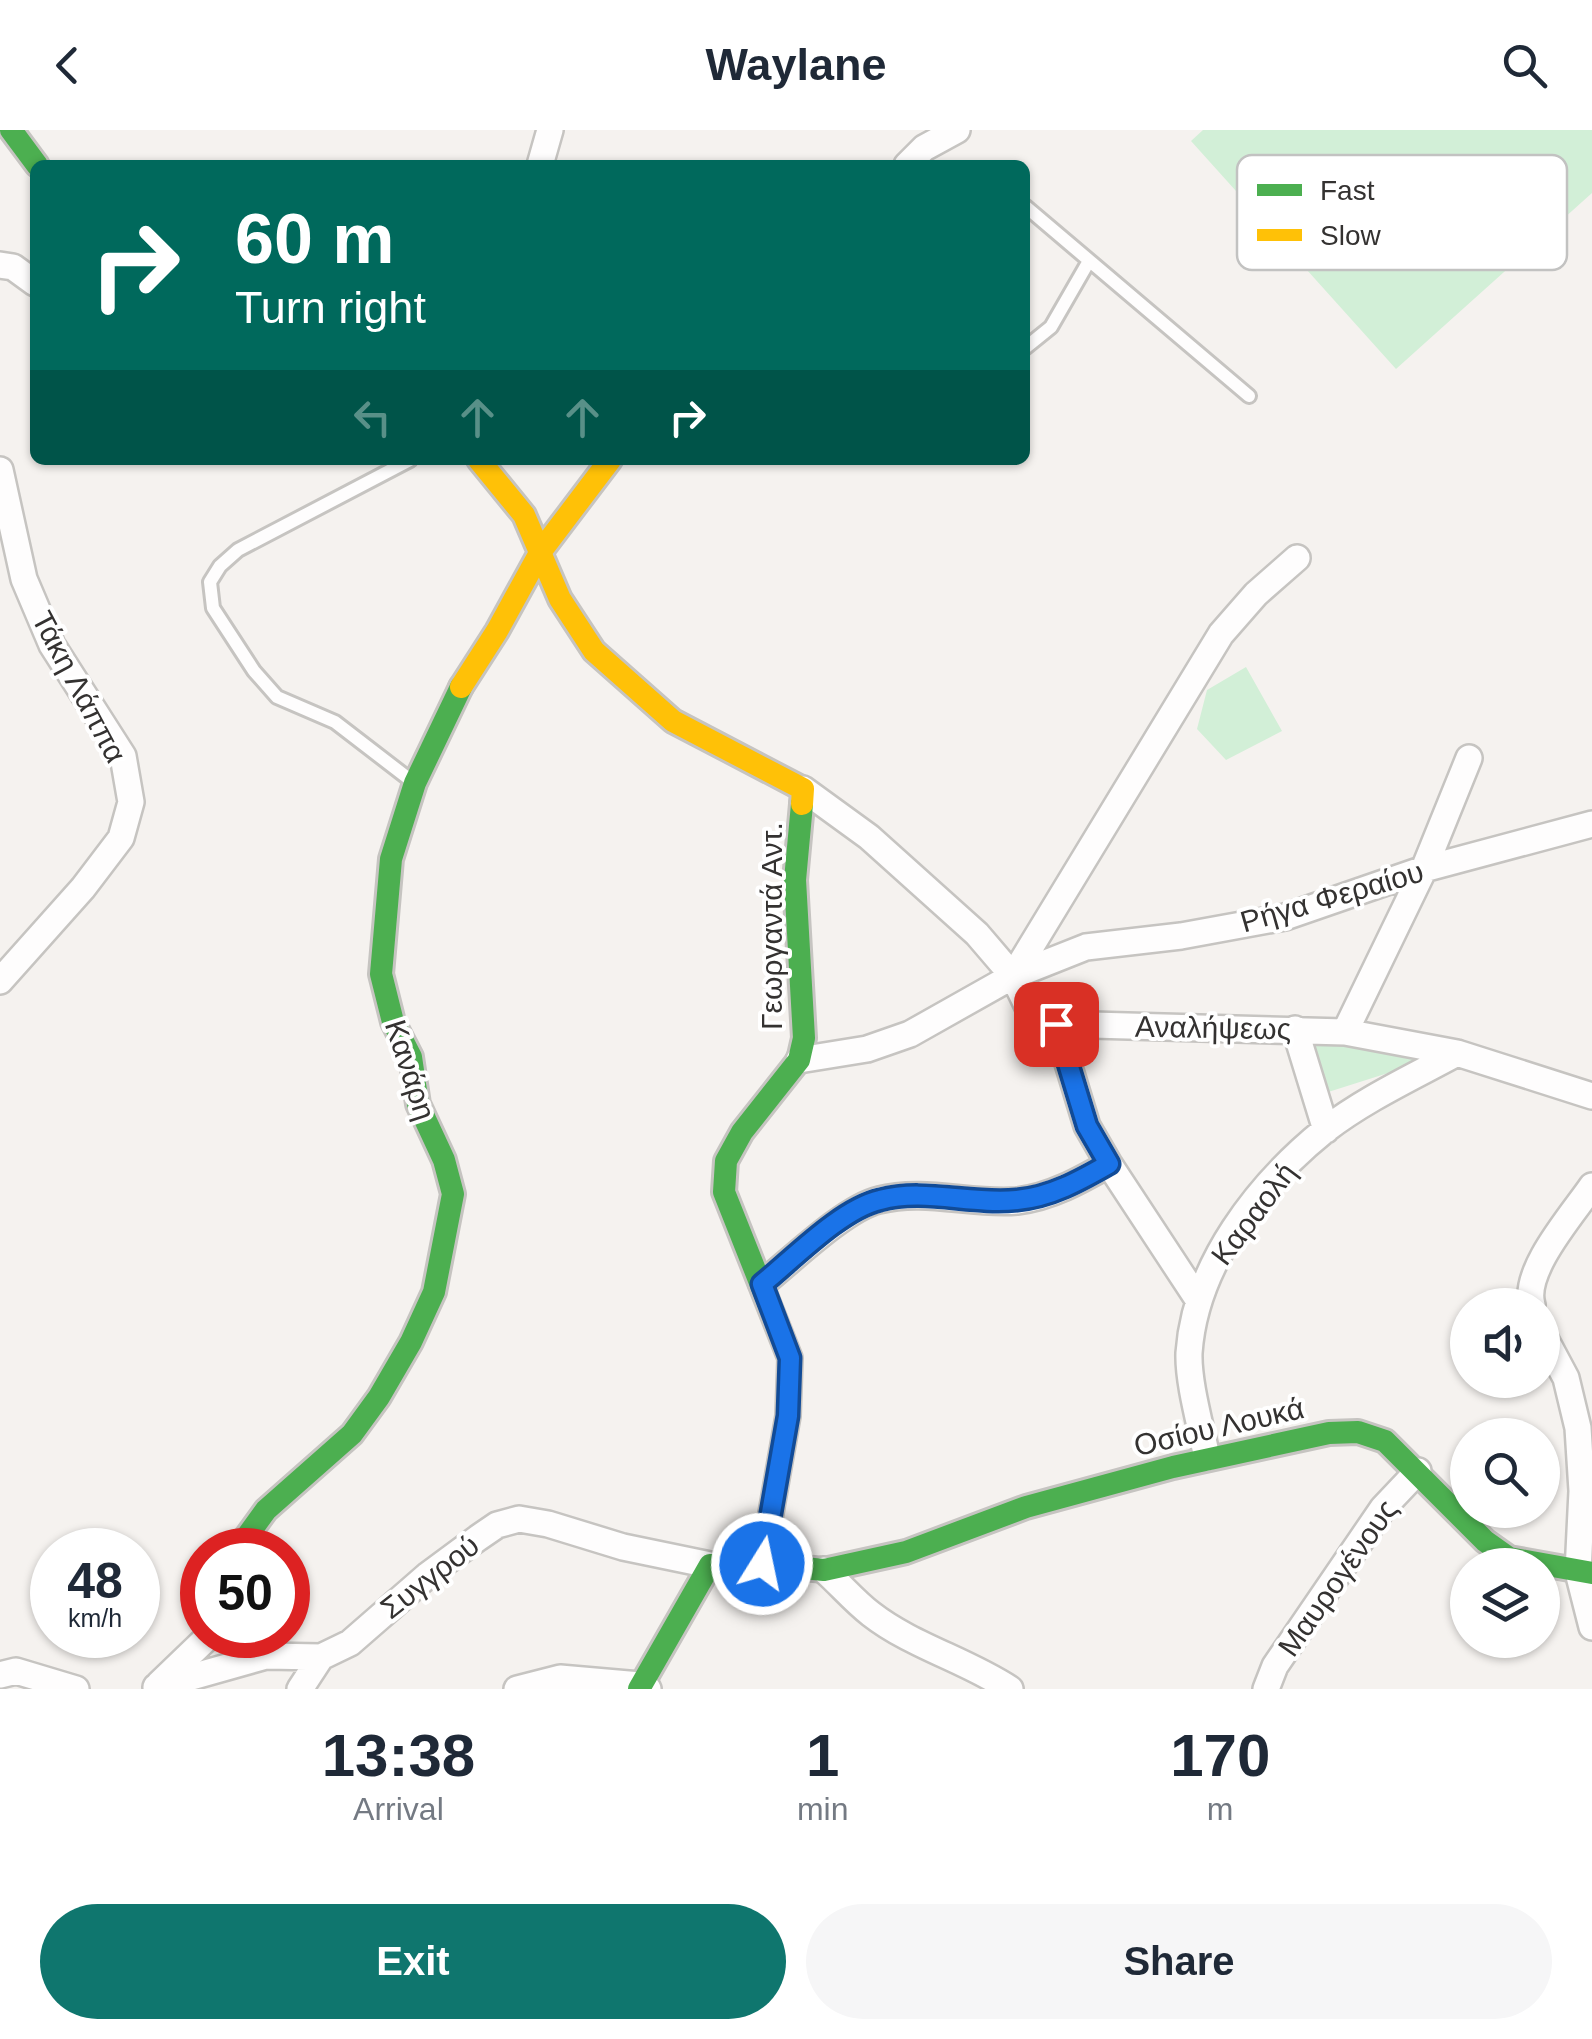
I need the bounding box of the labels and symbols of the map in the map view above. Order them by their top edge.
legend [1237,155,1567,270]
text: Fast [1320,175,1375,206]
text: Slow [1320,220,1381,251]
street label: Τάκη Λάππα [26,606,133,768]
street label: Γεωργαντά Αντ. [755,822,788,1030]
street label: Ρήγα Φεραίου [1237,855,1427,938]
pin [1014,982,1099,1067]
street label: Αναλήψεως [1135,1010,1291,1045]
street label: Κανάρη [379,1016,442,1124]
street label: Καραολή [1205,1156,1303,1271]
street label: Οσίου Λουκά [1131,1391,1307,1462]
street label: Μαυρογένους [1271,1493,1404,1662]
position arrow [710,1512,814,1616]
speed limit sign: 50 [180,1528,310,1658]
street label: Συγγρού [374,1528,485,1625]

